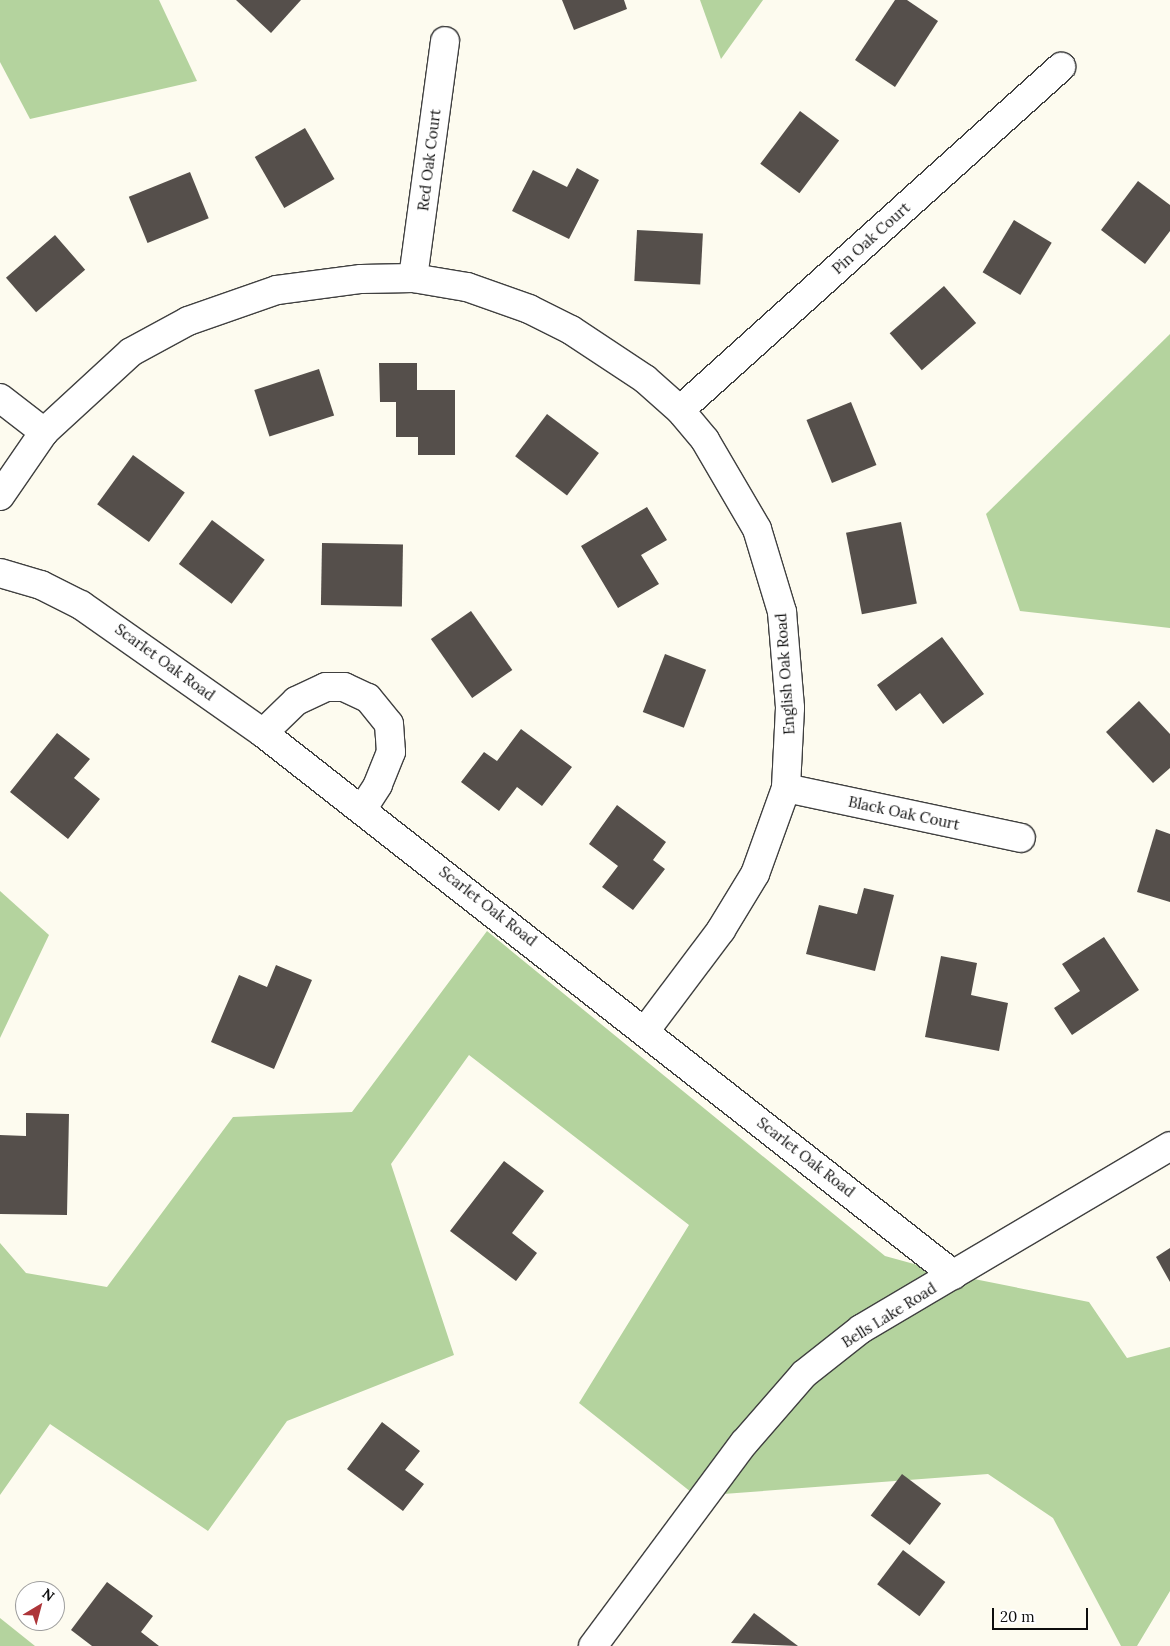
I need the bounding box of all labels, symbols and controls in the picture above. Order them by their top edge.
street label: Red Oak Court [414,108,444,212]
street label: Pin Oak Court [828,198,914,278]
street label: English Oak Road [772,613,798,735]
street label: Scarlet Oak Road [112,620,218,704]
street label: Black Oak Court [847,792,961,834]
street label: Scarlet Oak Road [436,862,540,950]
street label: Scarlet Oak Road [754,1113,858,1201]
street label: Bells Lake Road [838,1279,940,1351]
north arrow [15,1581,65,1631]
text: N [39,1584,58,1605]
scale bar [995,1598,1091,1630]
text: 20 m [1000,1607,1035,1626]

